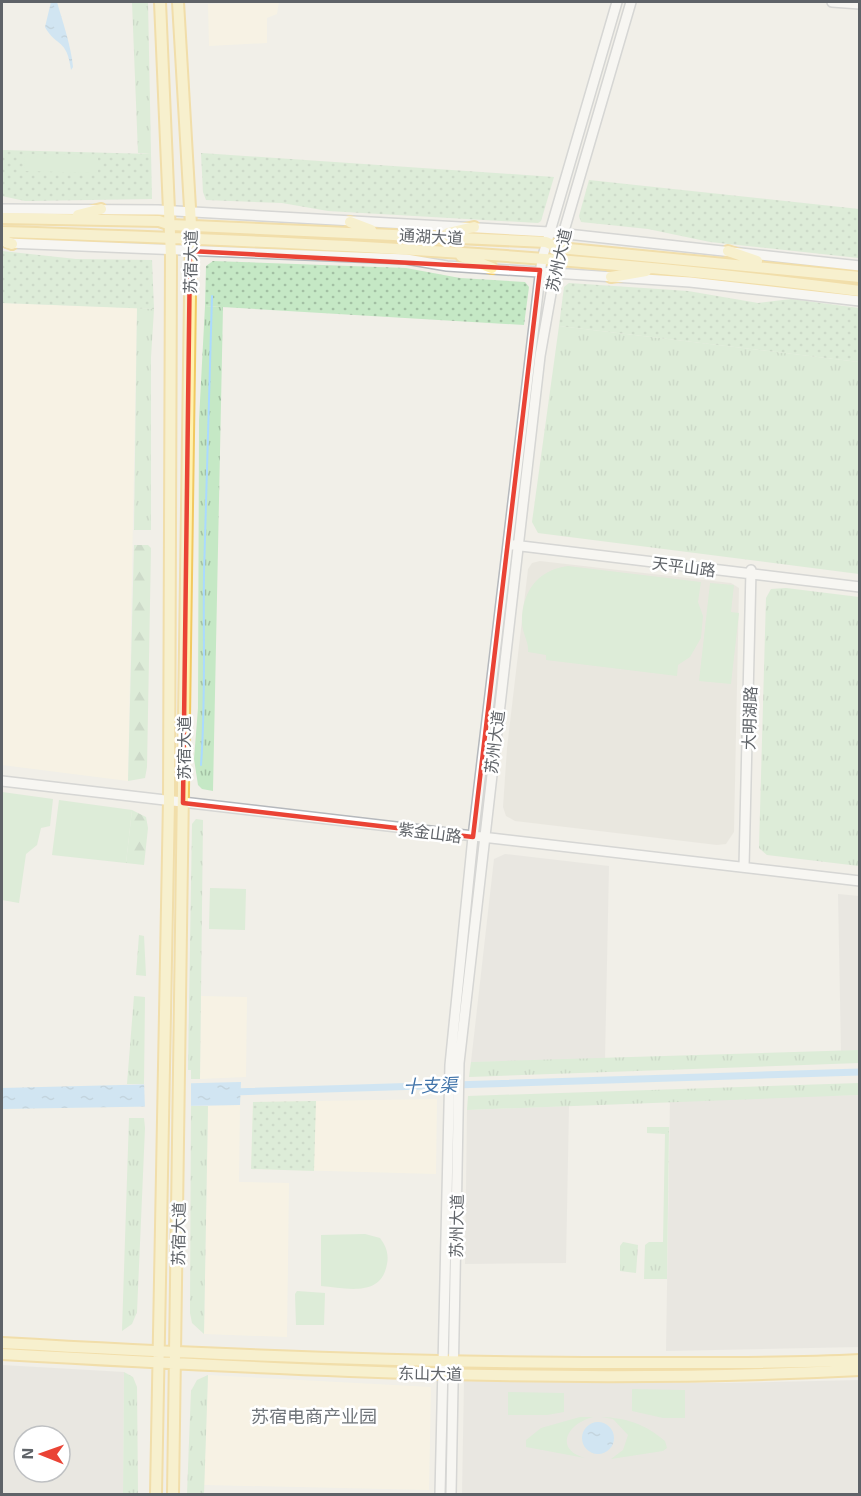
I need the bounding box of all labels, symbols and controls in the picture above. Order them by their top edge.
street label: 通湖大道 [399,225,463,247]
street label: 苏州大道 [542,227,574,293]
street label: 苏宿大道 [180,230,200,294]
street label: 天平山路 [651,553,717,579]
street label: 大明湖路 [738,686,760,750]
street label: 苏州大道 [481,709,507,775]
street label: 苏宿大道 [174,716,193,780]
street label: 紫金山路 [397,819,463,845]
water label: 十支渠 [403,1073,460,1097]
street label: 苏州大道 [446,1194,466,1258]
street label: 苏宿大道 [168,1202,188,1266]
street label: 东山大道 [398,1363,462,1383]
district label: 苏宿电商产业园 [251,1405,377,1427]
north arrow [12,1424,72,1484]
text: N [17,1448,36,1460]

